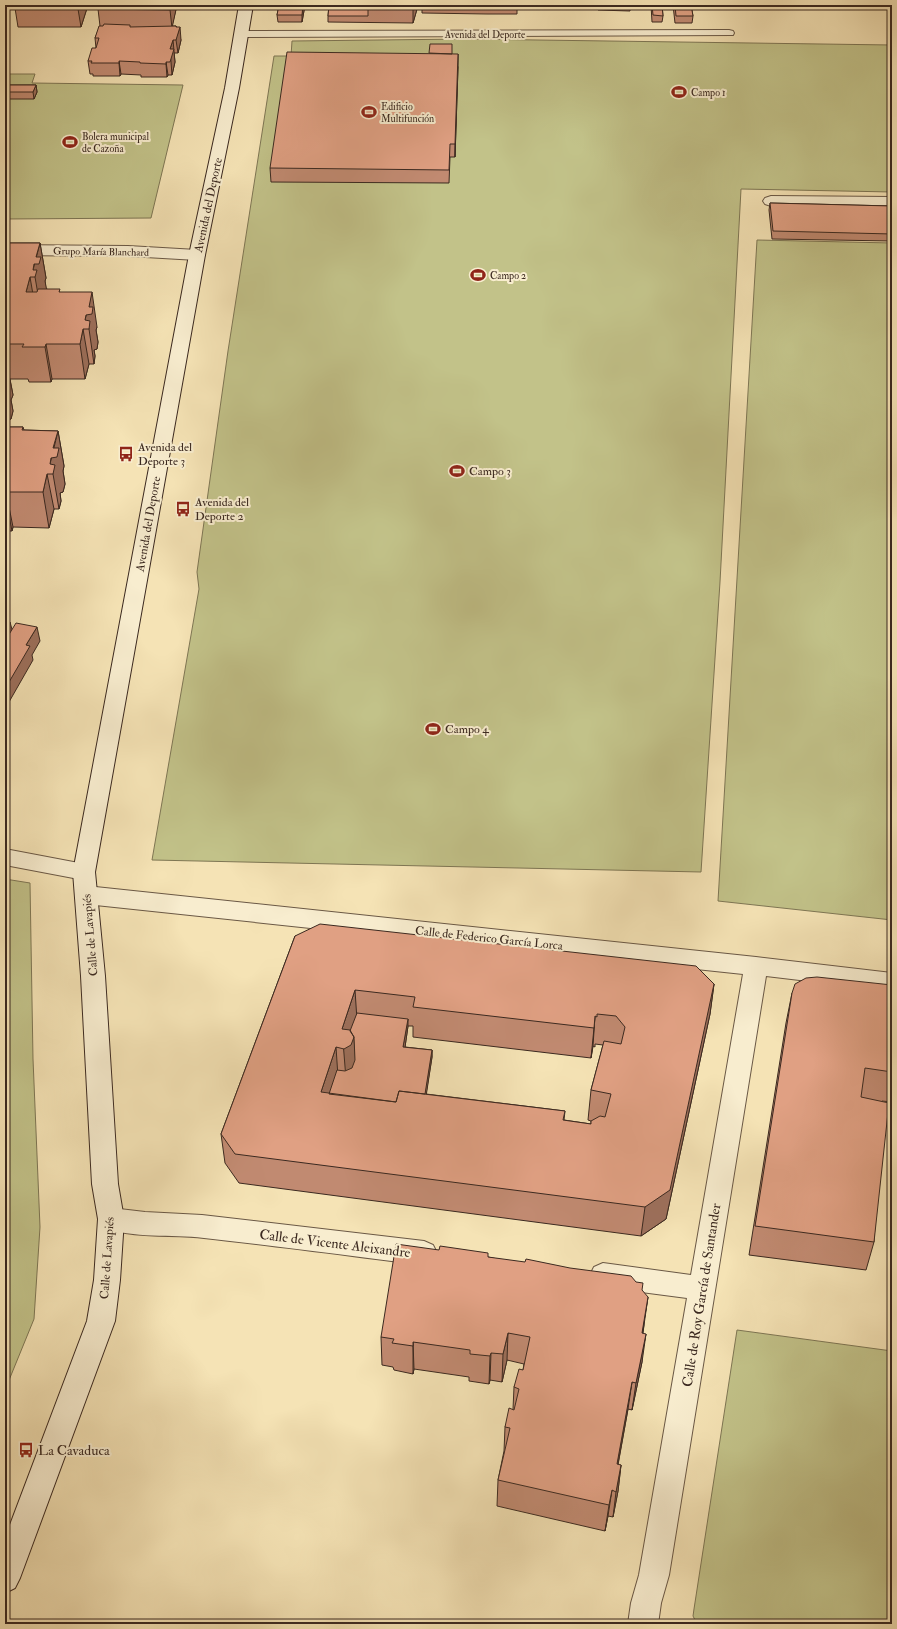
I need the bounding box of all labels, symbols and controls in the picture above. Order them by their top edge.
street label: Avenida del Deporte [444,29,525,42]
sports icon: Campo 1 [670,83,688,101]
place label: Campo 1 [691,87,726,100]
place label: Edificio Multifunción [381,101,434,125]
sports icon: Edificio Multifunción [360,103,378,121]
place label: Bolera municipal de Cazoña [82,131,149,155]
sports icon: Bolera municipal de Cazoña [61,133,79,151]
street label: Avenida del Deporte [191,156,226,255]
street label: Grupo María Blanchard [53,245,149,260]
sports icon: Campo 2 [469,266,487,284]
place label: Campo 2 [490,270,526,283]
place label: Avenida del Deporte 3 [137,440,192,469]
bus stop icon: Avenida del Deporte 3 [117,445,135,463]
sports icon: Campo 3 [448,462,466,480]
place label: Campo 3 [469,464,511,479]
street label: Avenida del Deporte [133,475,164,574]
place label: Avenida del Deporte 2 [194,495,249,524]
bus stop icon: Avenida del Deporte 2 [174,500,192,518]
sports icon: Campo 4 [424,720,442,738]
place label: Campo 4 [445,722,489,737]
street label: Calle de Lavapiés [79,893,102,977]
street label: Calle de Federico García Lorca [414,923,565,954]
street label: Calle de Roy García de Santander [679,1201,726,1388]
street label: Calle de Lavapiés [97,1216,118,1300]
street label: Calle de Vicente Aleixandre [258,1226,412,1261]
bus stop icon: La Cavaduca [17,1441,35,1459]
place label: La Cavaduca [38,1442,110,1459]

